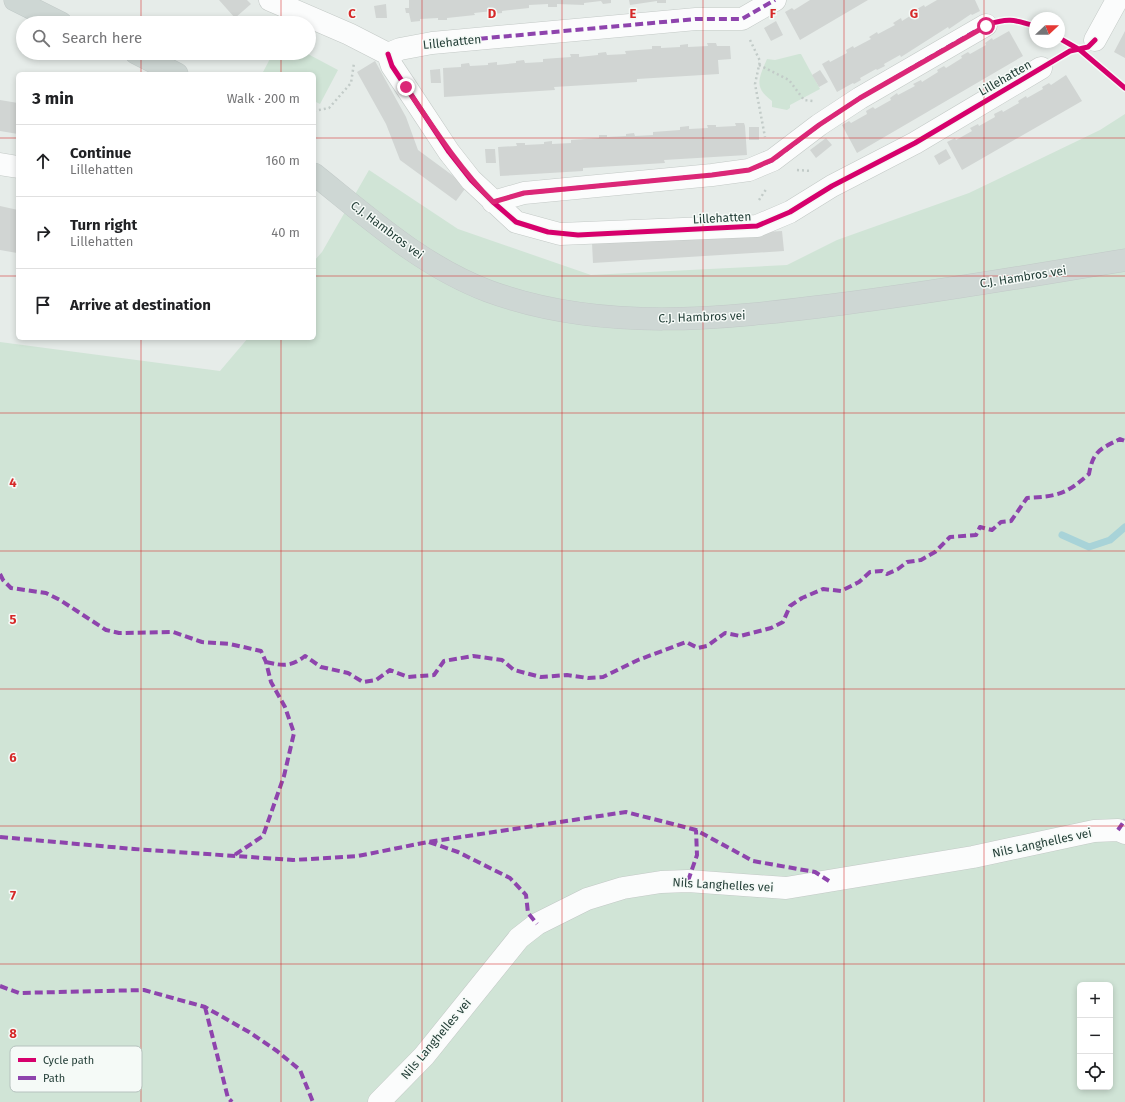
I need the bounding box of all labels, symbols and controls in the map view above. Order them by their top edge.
text: C [348,6,356,21]
text: D [488,6,497,21]
text: E [630,6,637,21]
text: F [770,6,777,21]
text: G [910,6,918,21]
north arrow [1029,12,1065,48]
search box [16,16,316,60]
route start [977,17,995,35]
icon: search [30,27,52,49]
text: Search here [62,29,142,47]
street label: Lillehatten [422,32,482,52]
street label: Lillehatten [976,57,1034,99]
route end [397,78,415,96]
text: 3 min [32,88,74,109]
text: Walk · 200 m [227,91,300,106]
text: Continue [70,144,131,162]
icon: ahead [32,150,54,172]
text: 160 m [266,153,300,168]
text: Lillehatten [70,162,133,177]
street label: C.J. Hambros vei [348,198,426,262]
street label: Lillehatten [692,209,752,227]
text: Turn right [70,216,137,234]
icon: right [32,222,54,244]
text: 40 m [271,225,300,240]
text: Lillehatten [70,234,133,249]
street label: C.J. Hambros vei [979,263,1067,291]
icon: arrive [32,294,54,316]
text: Arrive at destination [70,296,211,314]
street label: C.J. Hambros vei [658,308,746,326]
text: 4 [9,475,17,490]
text: 5 [10,612,17,627]
text: 6 [9,750,17,765]
street label: Nils Langhelles vei [991,826,1093,860]
street label: Nils Langhelles vei [672,875,774,895]
text: 7 [10,888,16,903]
map controls [1077,982,1113,1090]
button: + [1077,982,1113,1018]
street label: Nils Langhelles vei [398,996,474,1082]
button: − [1077,1018,1113,1054]
text: 8 [9,1026,17,1041]
legend [10,1046,142,1092]
text: Cycle path [43,1054,94,1067]
button: locate [1077,1054,1113,1090]
text: Path [43,1072,65,1085]

